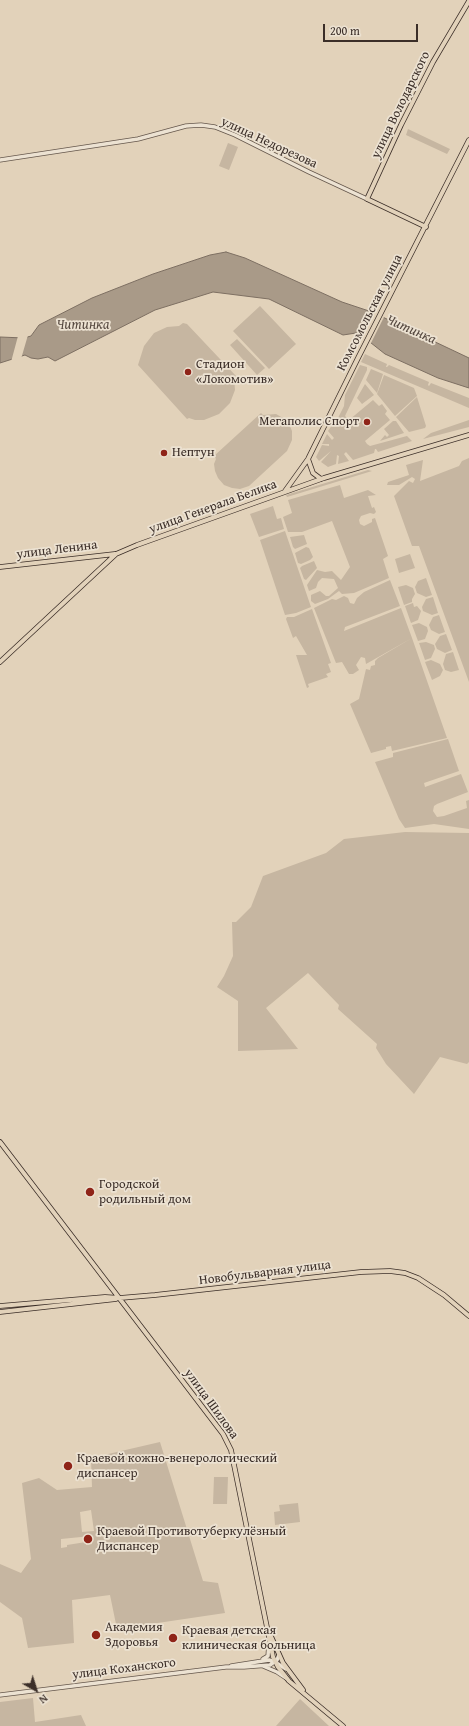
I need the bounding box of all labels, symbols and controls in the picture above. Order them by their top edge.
scale bar [325,16,420,42]
text: 200 m [330,22,360,39]
street label: улица Володарского [368,49,434,161]
street label: улица Недорезова [218,114,320,172]
street label: Комсомольская улица [334,252,406,374]
water label: Читинка [383,312,439,348]
water label: Читинка [57,317,109,333]
place label: Стадион «Локомотив» [196,357,273,388]
marker: Стадион «Локомотив» [183,367,193,377]
place label: Мегаполис Спорт [259,414,359,430]
marker: Мегаполис Спорт [362,417,372,427]
place label: Нептун [172,445,215,461]
marker: Нептун [159,448,169,458]
street label: улица Генерала Белика [147,477,279,537]
street label: улица Ленина [16,537,98,563]
place label: Городской родильный дом [99,1177,191,1208]
marker: Городской родильный дом [84,1186,96,1198]
street label: Новобульварная улица [198,1257,332,1289]
street label: улица Шилова [180,1366,242,1442]
place label: Краевой кожно-венерологический диспансер [77,1451,277,1482]
marker: Краевой кожно-венерологический диспансер [62,1460,74,1472]
place label: Краевой Противотуберкулёзный Диспансер [97,1524,286,1555]
marker: Краевой Противотуберкулёзный Диспансер [82,1533,94,1545]
place label: Академия Здоровья [105,1620,163,1651]
place label: Краевая детская клиническая больница [182,1623,316,1654]
marker: Академия Здоровья [90,1629,102,1641]
marker: Краевая детская клиническая больница [167,1632,179,1644]
street label: улица Коханского [71,1655,177,1683]
north arrow [16,1670,56,1710]
text: N [36,1691,51,1708]

